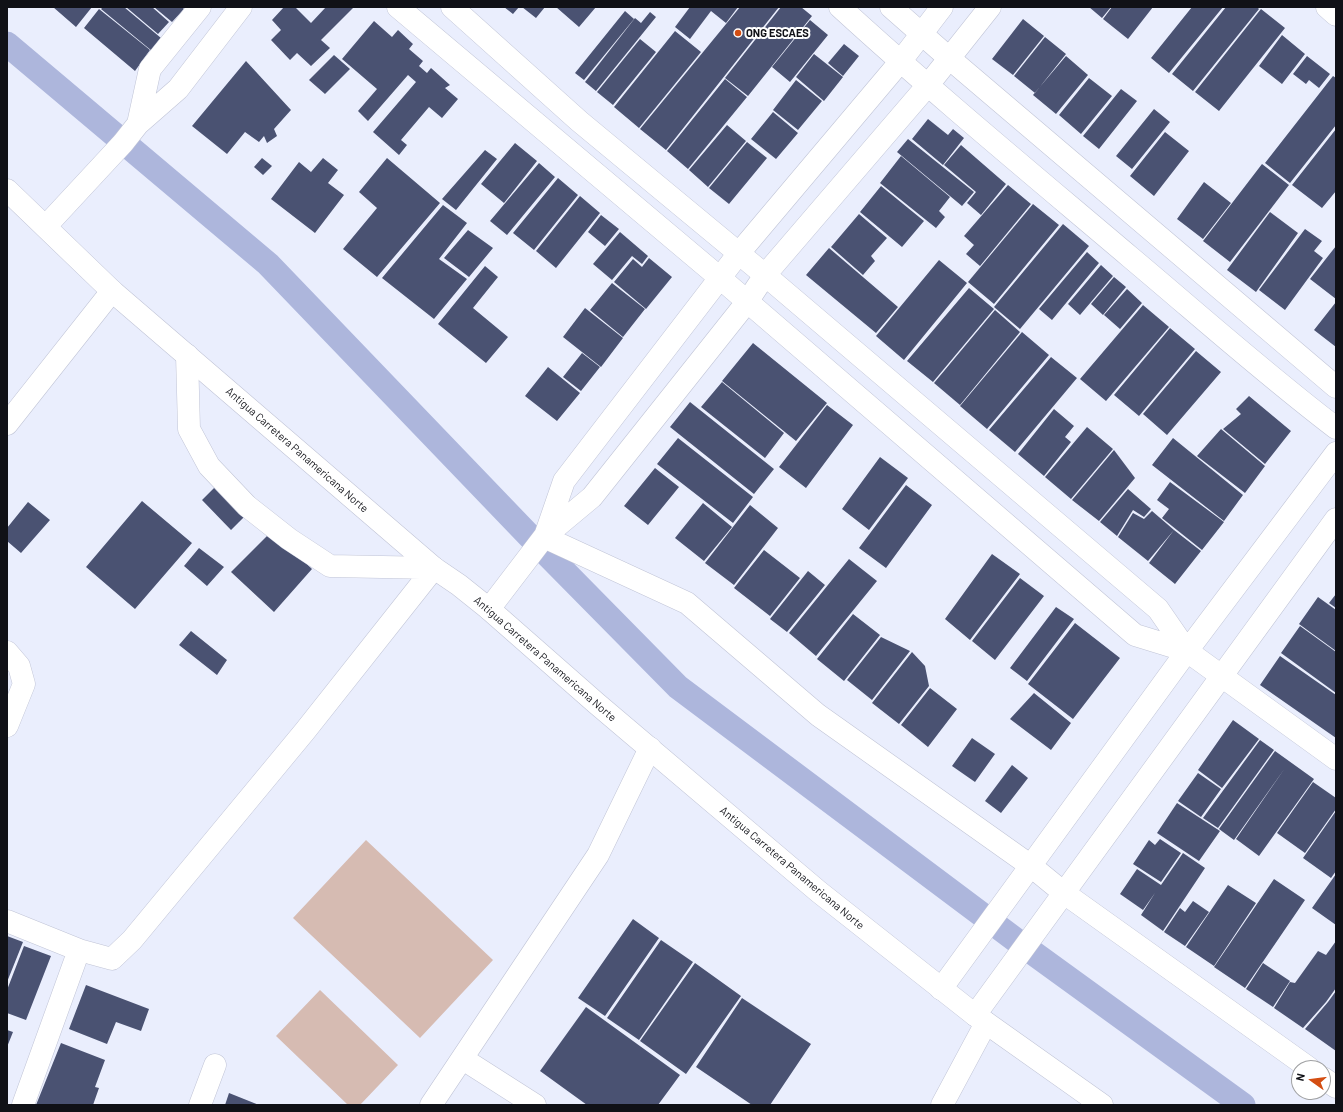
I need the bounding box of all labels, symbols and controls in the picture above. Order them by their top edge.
place label: ONG ESCAES [746,26,809,40]
marker: ONG ESCAES [733,28,743,38]
street label: Antigua Carretera Panamericana Norte [223,385,371,515]
street label: Antigua Carretera Panamericana Norte [471,594,619,724]
street label: Antigua Carretera Panamericana Norte [717,804,867,932]
north arrow [1291,1060,1331,1100]
text: N [1293,1072,1307,1082]

